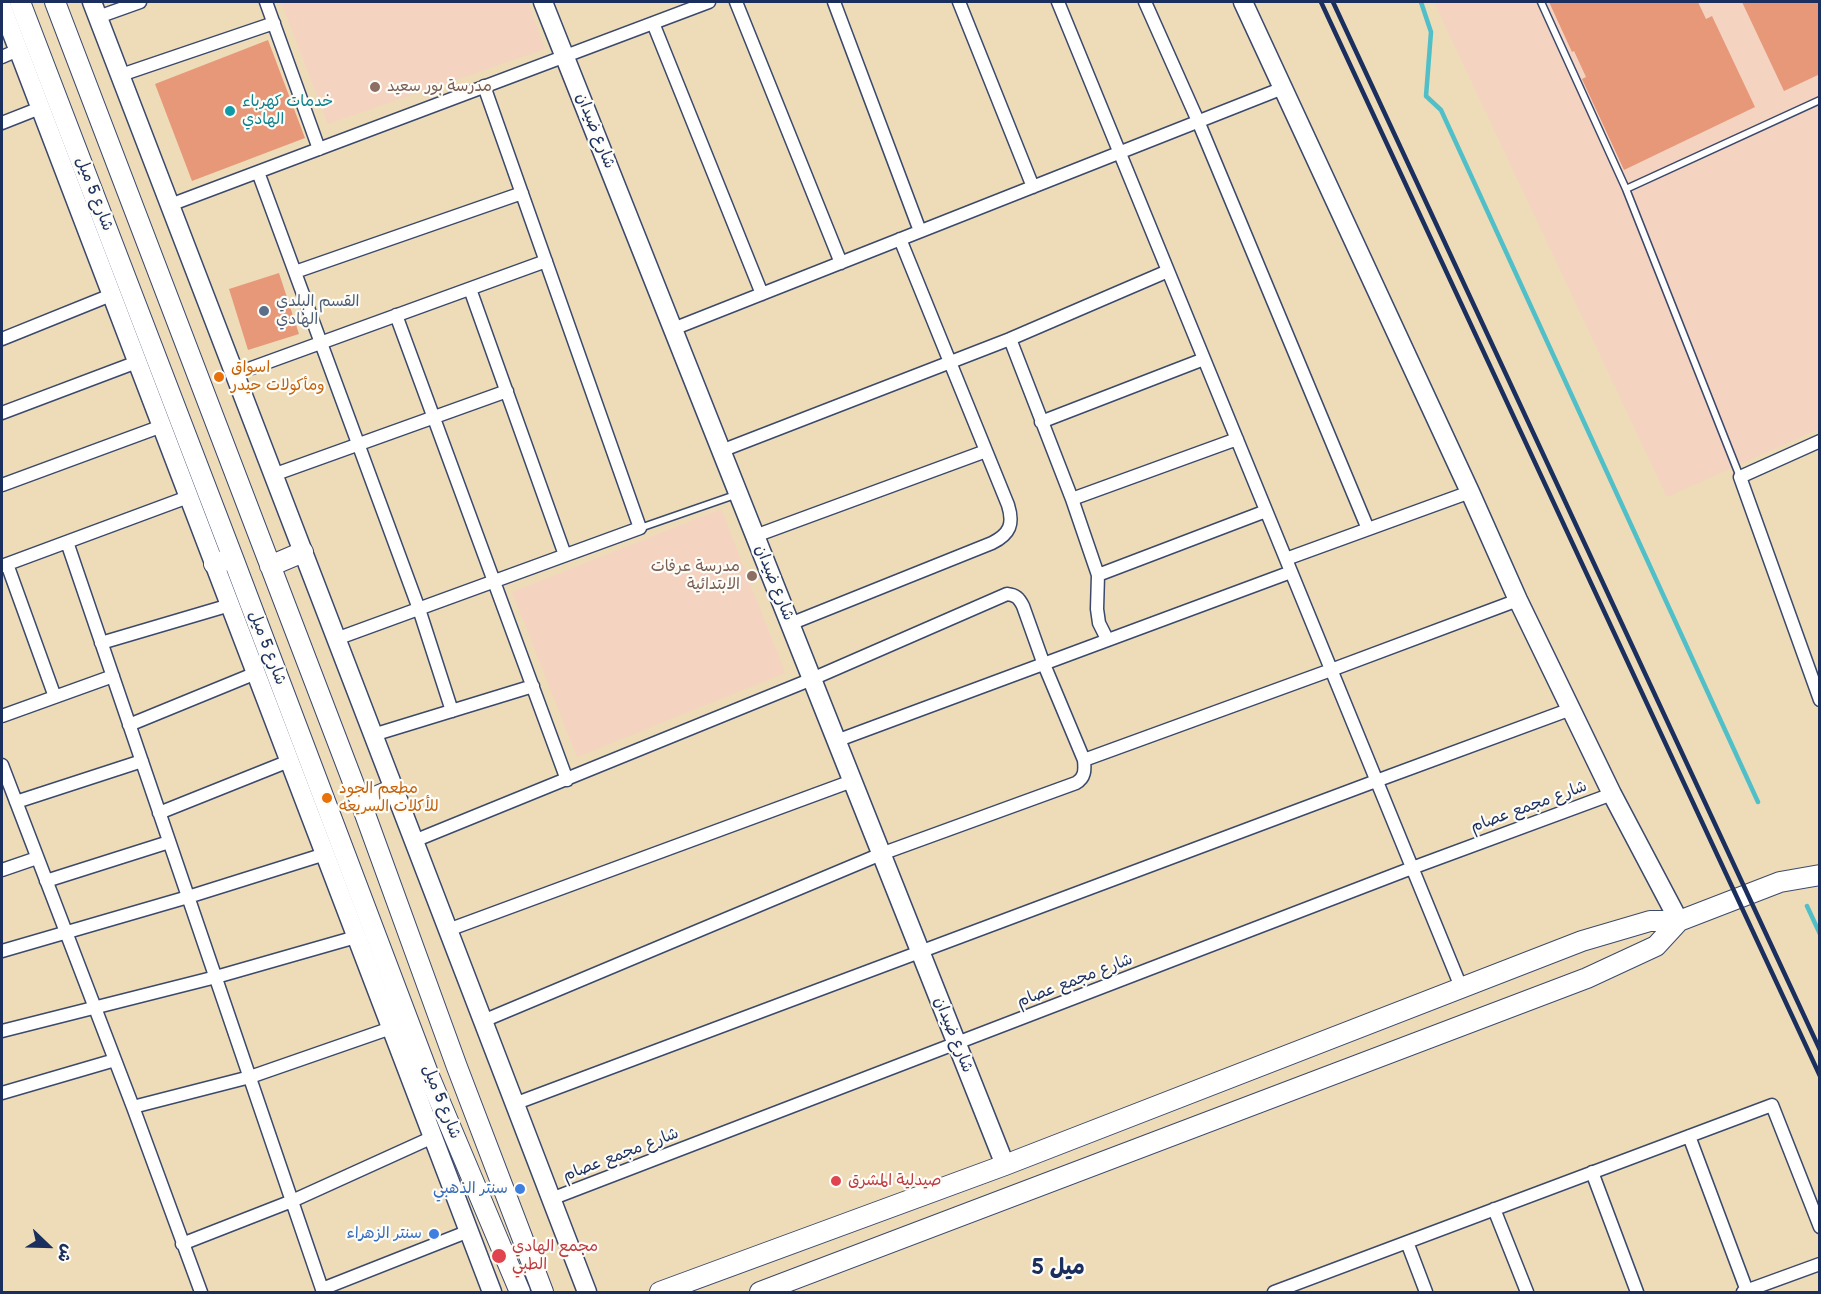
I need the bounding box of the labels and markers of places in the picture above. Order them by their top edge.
place label: مدرسة بور سعيد [387,77,492,97]
marker: مدرسة بور سعيد [368,80,382,94]
place label: خدمات كهرباء الهادي [242,92,333,130]
marker: خدمات كهرباء الهادي [223,104,237,118]
place label: القسم البلدي الهادي [276,292,360,330]
marker: القسم البلدي الهادي [257,304,271,318]
place label: اسواق ومأكولات حيدر [231,358,325,396]
marker: اسواق ومأكولات حيدر [212,370,226,384]
place label: مدرسة عرفات الابتدائية [651,557,740,595]
marker: مدرسة عرفات الابتدائية [745,569,759,583]
place label: مطعم الجود للأكلات السريعه [339,779,439,817]
marker: مطعم الجود للأكلات السريعه [320,791,334,805]
place label: صيدلية المشرق [848,1171,941,1191]
marker: صيدلية المشرق [829,1174,843,1188]
place label: سنتر الذهبي [433,1179,508,1199]
marker: سنتر الذهبي [513,1182,527,1196]
place label: سنتر الزهراء [346,1224,422,1244]
marker: سنتر الزهراء [427,1227,441,1241]
place label: مجمع الهادي الطبي [512,1237,598,1275]
marker: مجمع الهادي الطبي [490,1247,508,1265]

